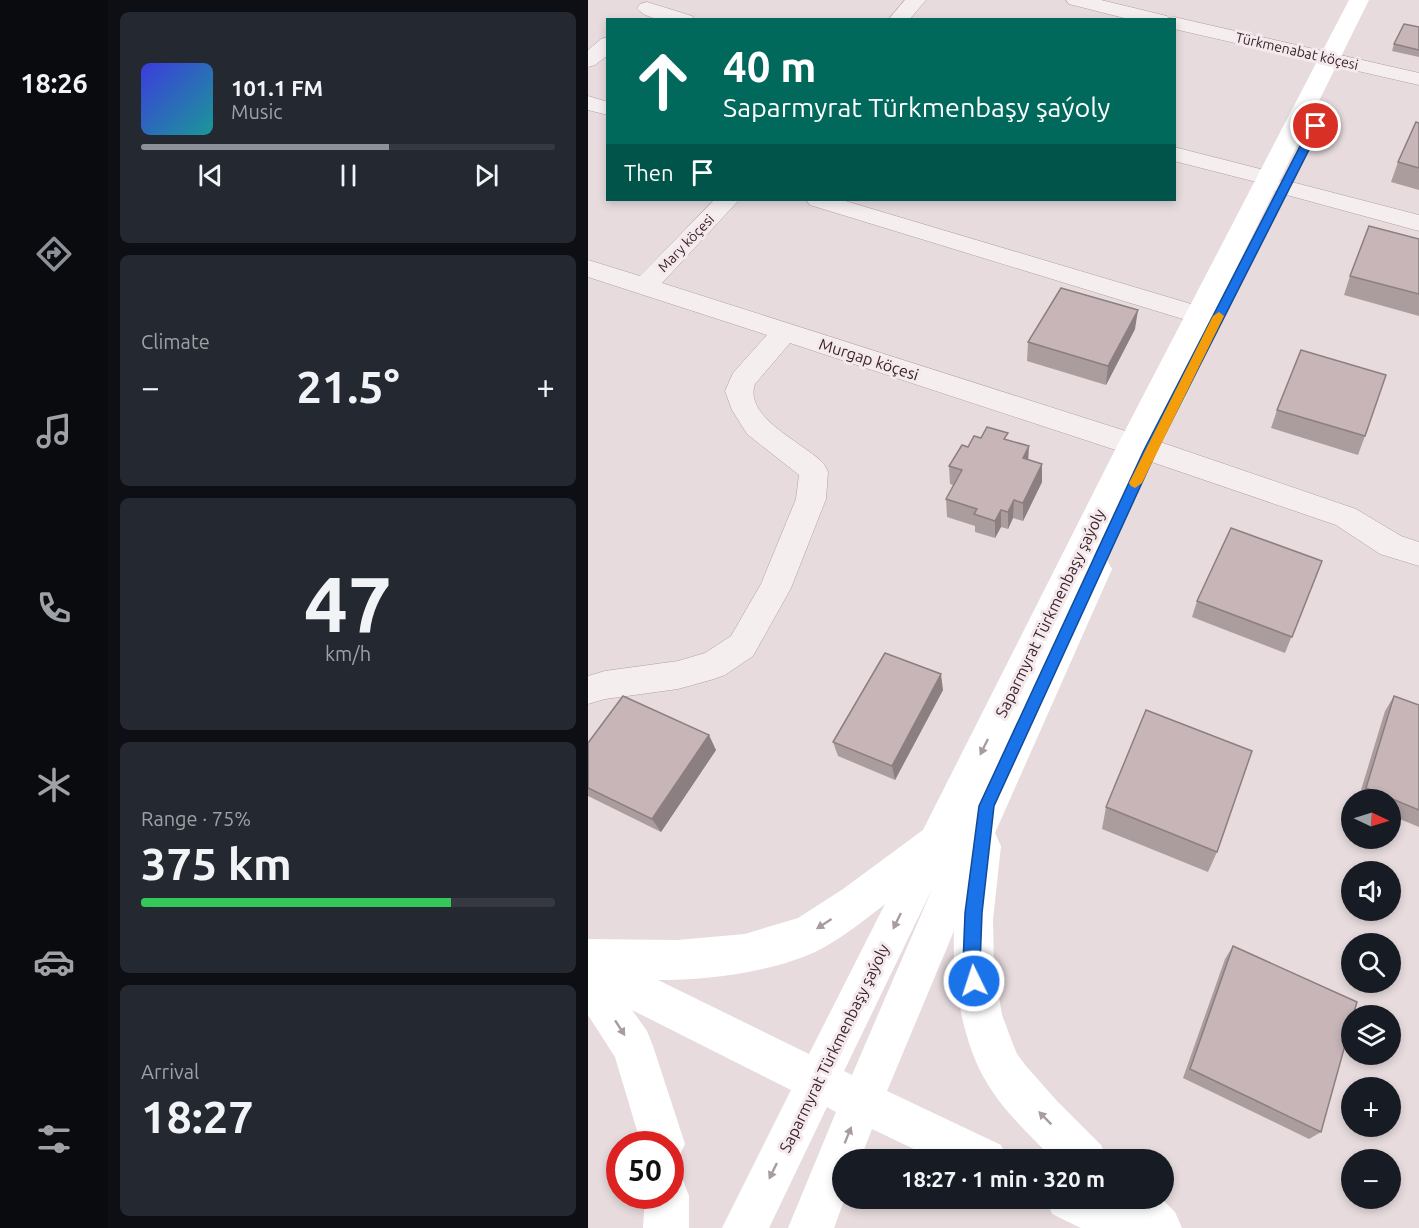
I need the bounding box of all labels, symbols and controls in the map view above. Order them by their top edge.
street label: Türkmenabat köçesi [1234,29,1360,73]
icon: ahead [624,42,702,120]
text: 40 m [723,43,817,90]
text: 18:26 [20,68,88,98]
text: 101.1 FM [231,75,323,100]
text: Saparmyrat Türkmenbaşy şaýoly [723,92,1110,122]
text: Music [231,100,283,123]
pin [1290,100,1341,151]
icon: arrive [1299,109,1332,142]
icon: arrive [686,156,719,189]
icon: previous [194,159,227,192]
icon: pause [332,159,365,192]
icon: next [470,159,503,192]
text: Then [624,160,674,185]
street label: Mary köçesi [655,211,717,275]
icon: directions [33,233,75,275]
text: Climate [141,330,210,353]
street label: Murgap köçesi [817,334,921,384]
text: 21.5° [296,361,400,412]
text: − [141,368,160,405]
text: + [536,368,555,405]
icon: music [33,410,75,452]
street label: Saparmyrat Türkmenbaşy şaýoly [992,506,1109,720]
text: 47 [304,559,392,647]
icon: phone [33,587,75,629]
text: km/h [325,642,371,665]
one-way arrow [979,738,988,755]
icon: climate [33,764,75,806]
north arrow [1341,789,1401,849]
map controls [1341,789,1401,1209]
text: Range · 75% [141,807,251,830]
text: 375 km [141,838,292,889]
button: sound [1341,861,1401,921]
one-way arrow [892,913,902,930]
one-way arrow [816,918,832,930]
button: search [1341,933,1401,993]
icon: car [33,941,75,983]
street label: Saparmyrat Türkmenbaşy şaýoly [776,941,893,1155]
position arrow [942,949,1006,1013]
button: layers [1341,1005,1401,1065]
one-way arrow [614,1020,625,1036]
text: Arrival [141,1060,199,1083]
button: + [1341,1077,1401,1137]
text: 18:27 [141,1091,254,1142]
one-way arrow [1038,1111,1052,1126]
icon: filters [33,1118,75,1160]
one-way arrow [843,1125,853,1143]
speed limit sign: 50 [606,1131,684,1209]
button: − [1341,1149,1401,1209]
one-way arrow [768,1163,778,1180]
text: 18:27 · 1 min · 320 m [901,1166,1105,1191]

